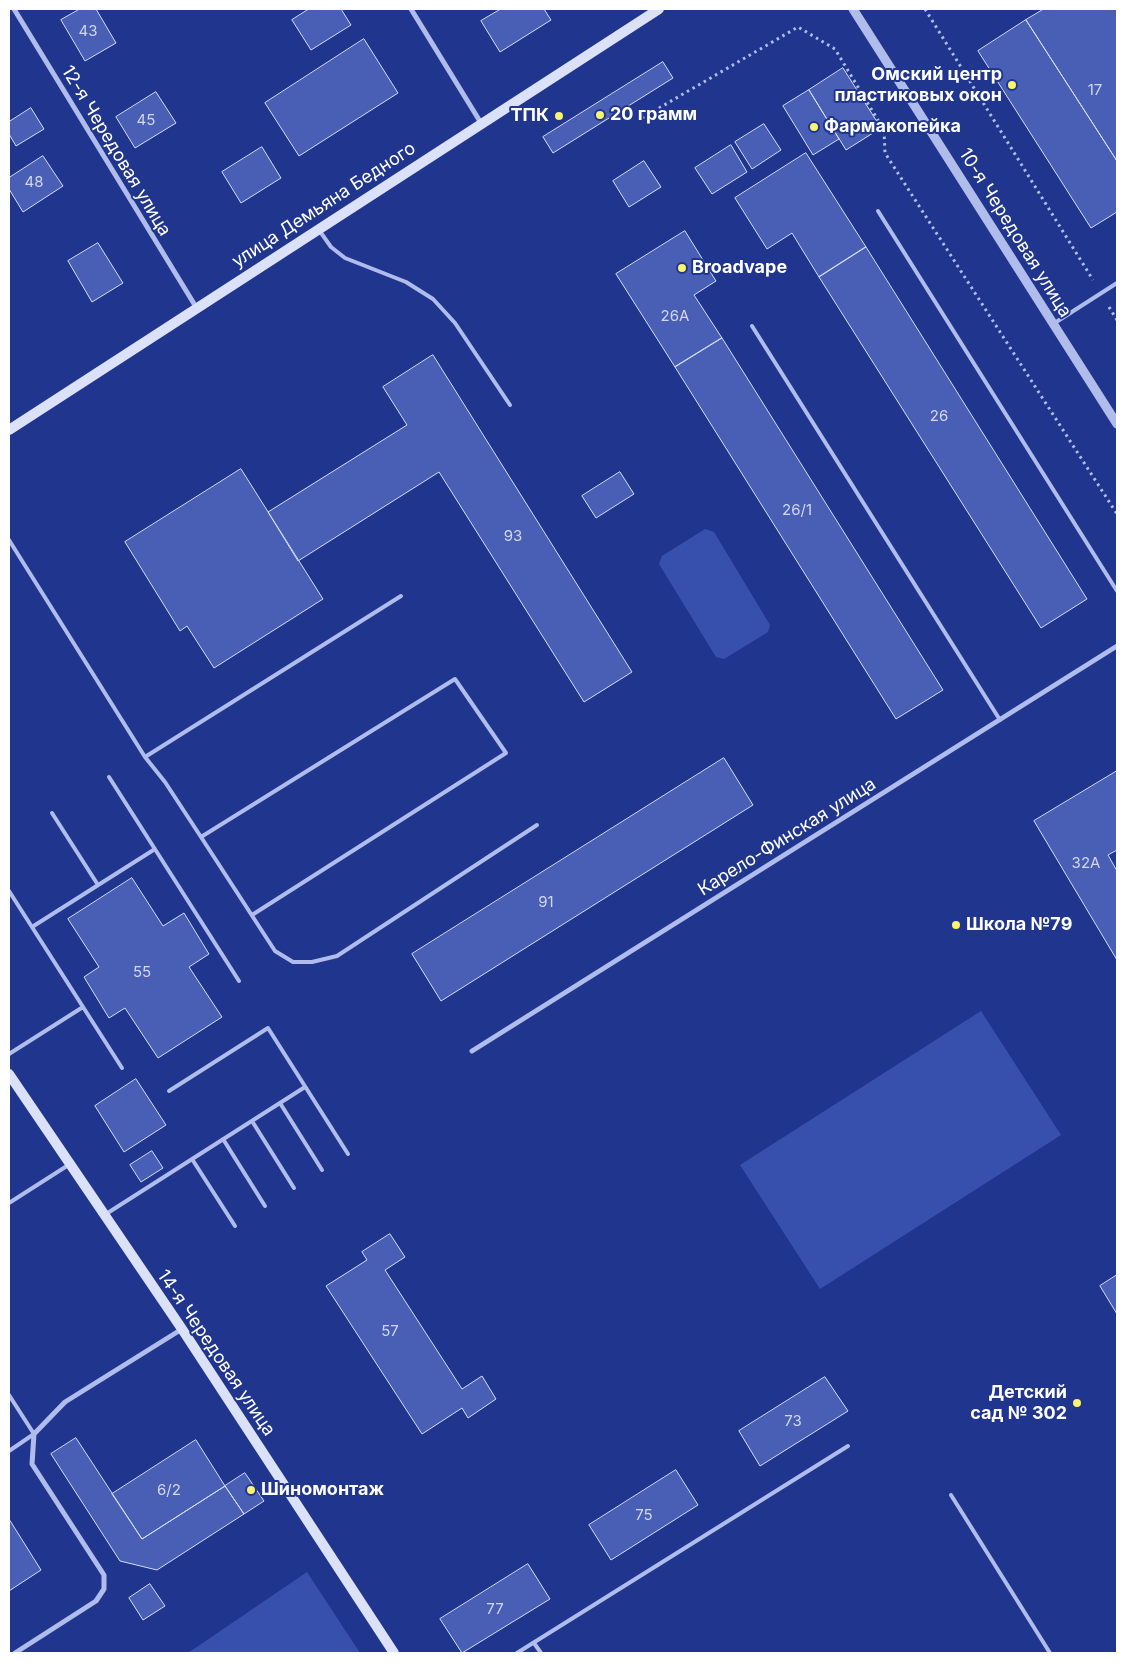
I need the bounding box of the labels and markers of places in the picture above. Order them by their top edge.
place label: Омский центр пластиковых окон [834,64,1002,106]
marker: Омский центр пластиковых окон [1006,79,1018,91]
place label: 20 грамм [610,104,697,126]
place label: ТПК [511,105,549,127]
marker: 20 грамм [594,109,606,121]
marker: ТПК [553,110,565,122]
place label: Фармакопейка [824,116,961,138]
marker: Фармакопейка [808,121,820,133]
place label: Broadvape [692,257,787,279]
marker: Broadvape [676,262,688,274]
place label: Школа №79 [966,914,1072,936]
marker: Школа №79 [950,919,962,931]
place label: Детский сад № 302 [970,1382,1067,1425]
marker: Детский сад № 302 [1071,1397,1083,1409]
place label: Шиномонтаж [261,1479,384,1501]
marker: Шиномонтаж [245,1484,257,1496]

